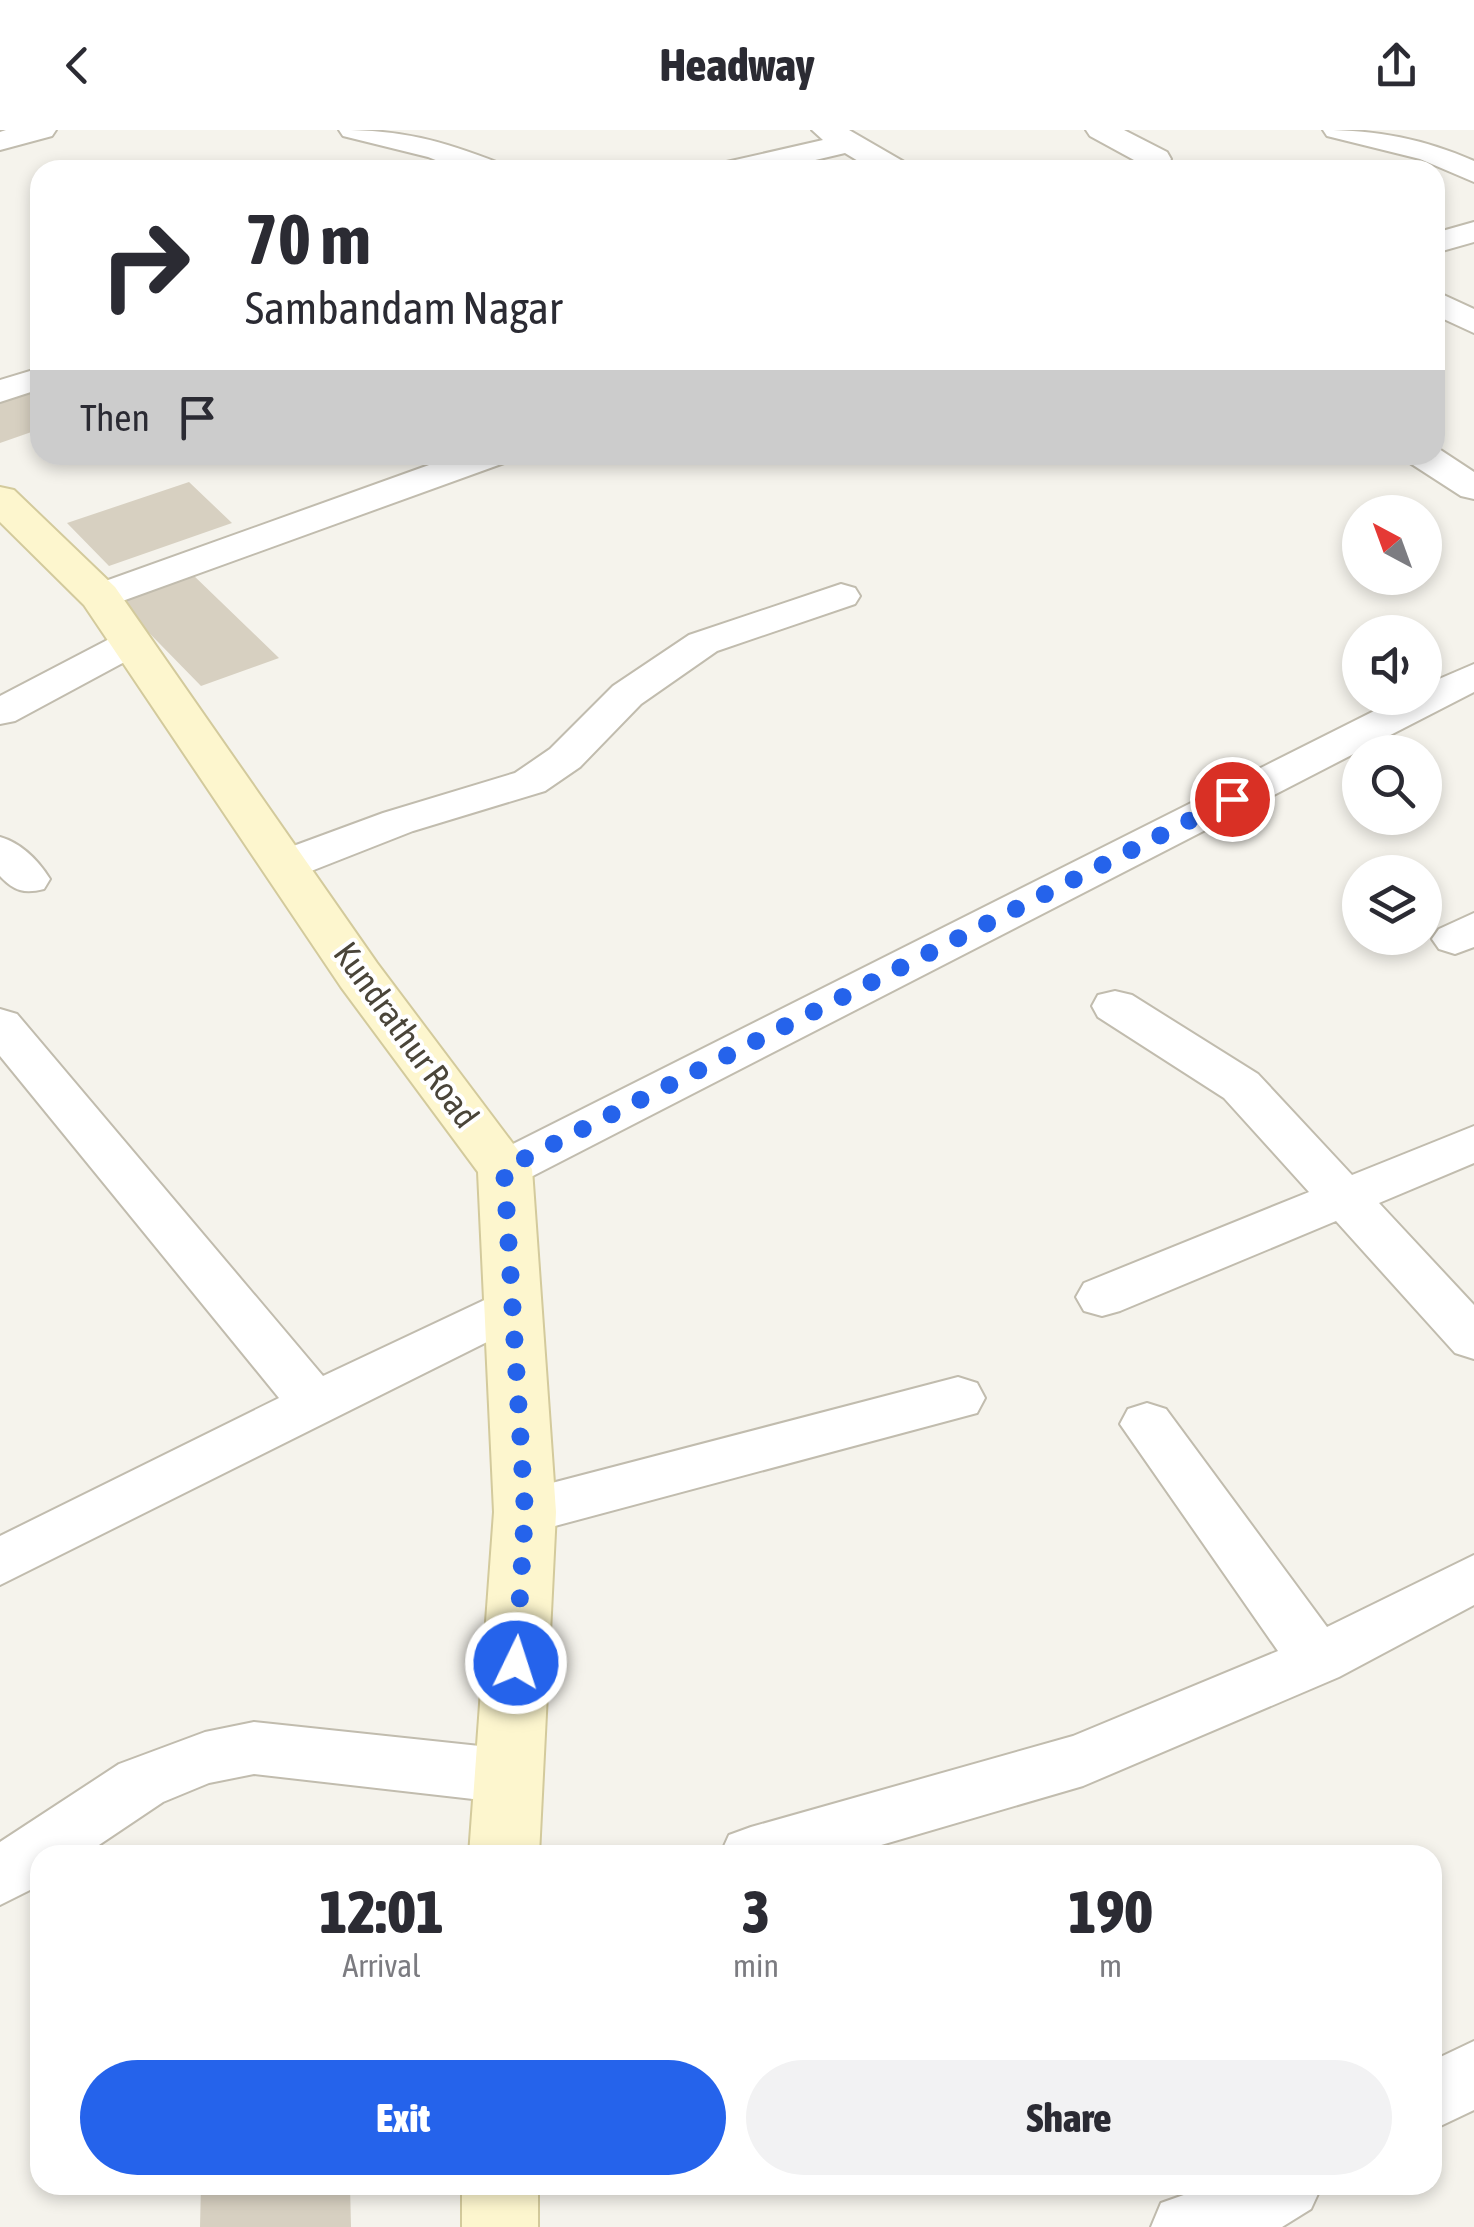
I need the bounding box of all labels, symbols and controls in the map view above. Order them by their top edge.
icon: back [50,38,105,93]
icon: share [1369,38,1424,93]
text: Headway [660,39,814,91]
text: 70 m [245,199,371,279]
icon: right [80,200,210,330]
text: Sambandam Nagar [245,282,562,334]
icon: arrive [170,390,225,445]
text: Then [80,396,150,439]
north arrow [1342,495,1442,595]
map controls [1342,495,1442,955]
button: sound [1342,615,1442,715]
button: search [1342,735,1442,835]
pin [1190,757,1275,842]
icon: arrive [1205,772,1260,827]
button: layers [1342,855,1442,955]
street label: Kundrathur Road [326,934,487,1135]
position arrow [464,1611,568,1715]
text: 12:01 [319,1877,444,1946]
text: 3 [742,1877,770,1946]
text: 190 [1068,1877,1153,1946]
text: Arrival [342,1947,421,1984]
text: min [733,1947,779,1984]
text: m [1099,1947,1122,1984]
button: Exit [80,2060,726,2175]
button: Share [746,2060,1392,2175]

